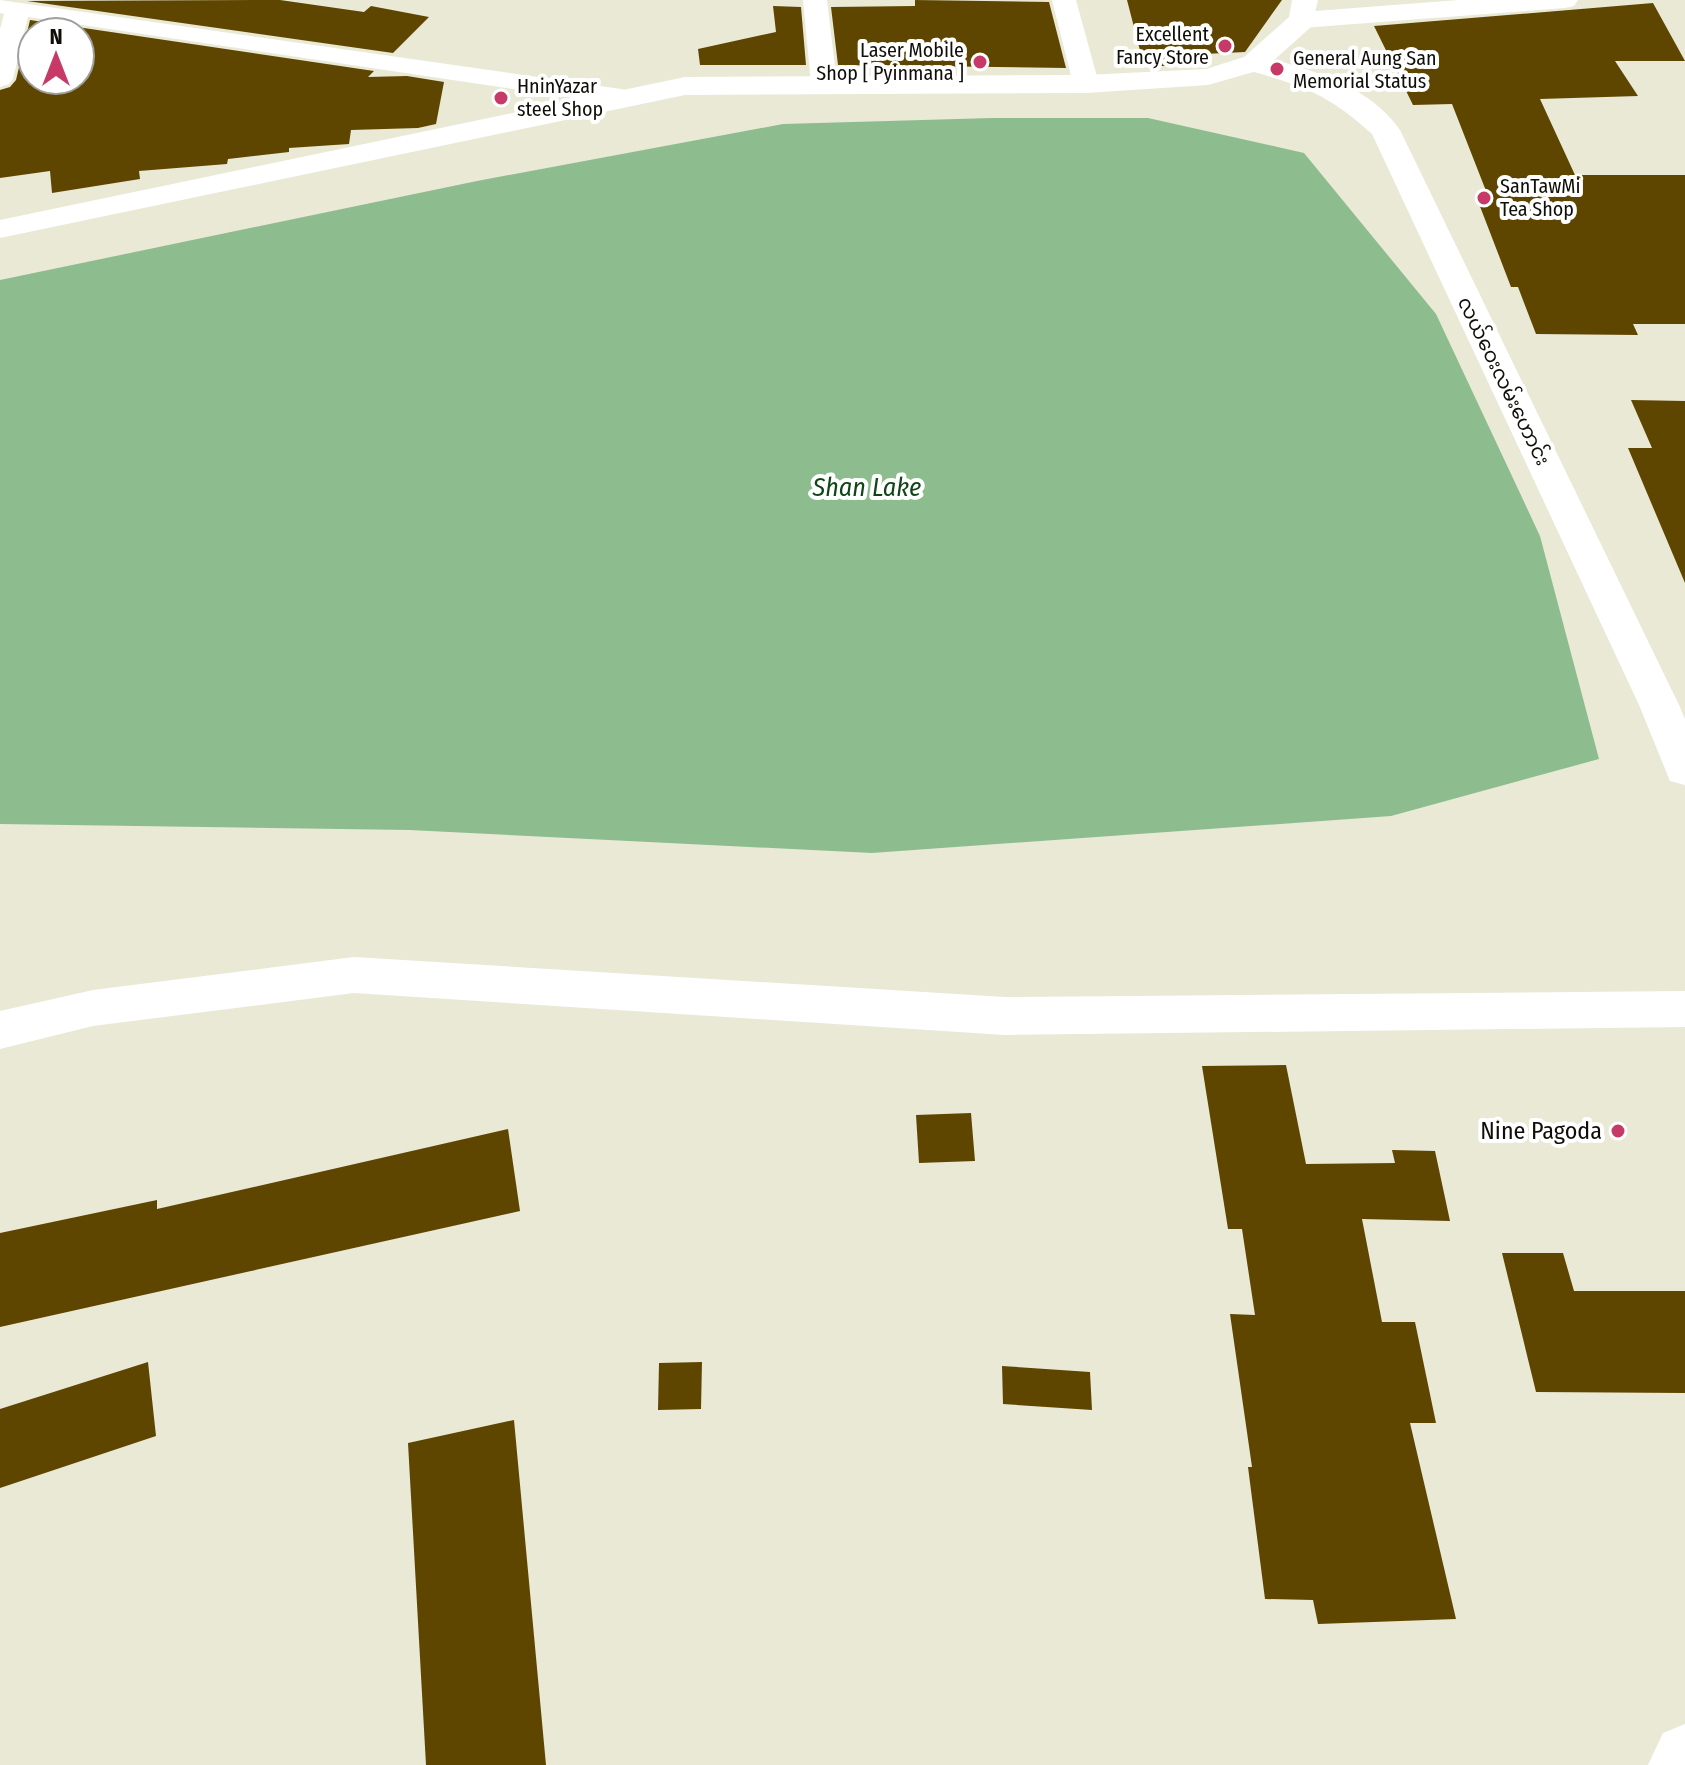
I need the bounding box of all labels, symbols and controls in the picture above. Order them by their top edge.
north arrow [16,16,96,96]
place label: Excellent Fancy Store [1116,22,1209,69]
text: N [49,23,63,50]
marker: Excellent Fancy Store [1216,37,1234,55]
place label: Laser Mobile Shop [ Pyinmana ] [816,38,964,85]
place label: General Aung San Memorial Status [1293,46,1437,93]
marker: Laser Mobile Shop [ Pyinmana ] [971,53,989,71]
marker: General Aung San Memorial Status [1268,60,1286,78]
place label: HninYazar steel Shop [517,74,603,121]
marker: HninYazar steel Shop [492,89,510,107]
place label: SanTawMi Tea Shop [1500,174,1581,221]
marker: SanTawMi Tea Shop [1475,189,1493,207]
street label: လယ်ဝေးလမ်းဟောင်း [1453,292,1557,469]
water label: Shan Lake [812,472,921,503]
place label: Nine Pagoda [1480,1117,1602,1145]
marker: Nine Pagoda [1609,1122,1627,1140]

